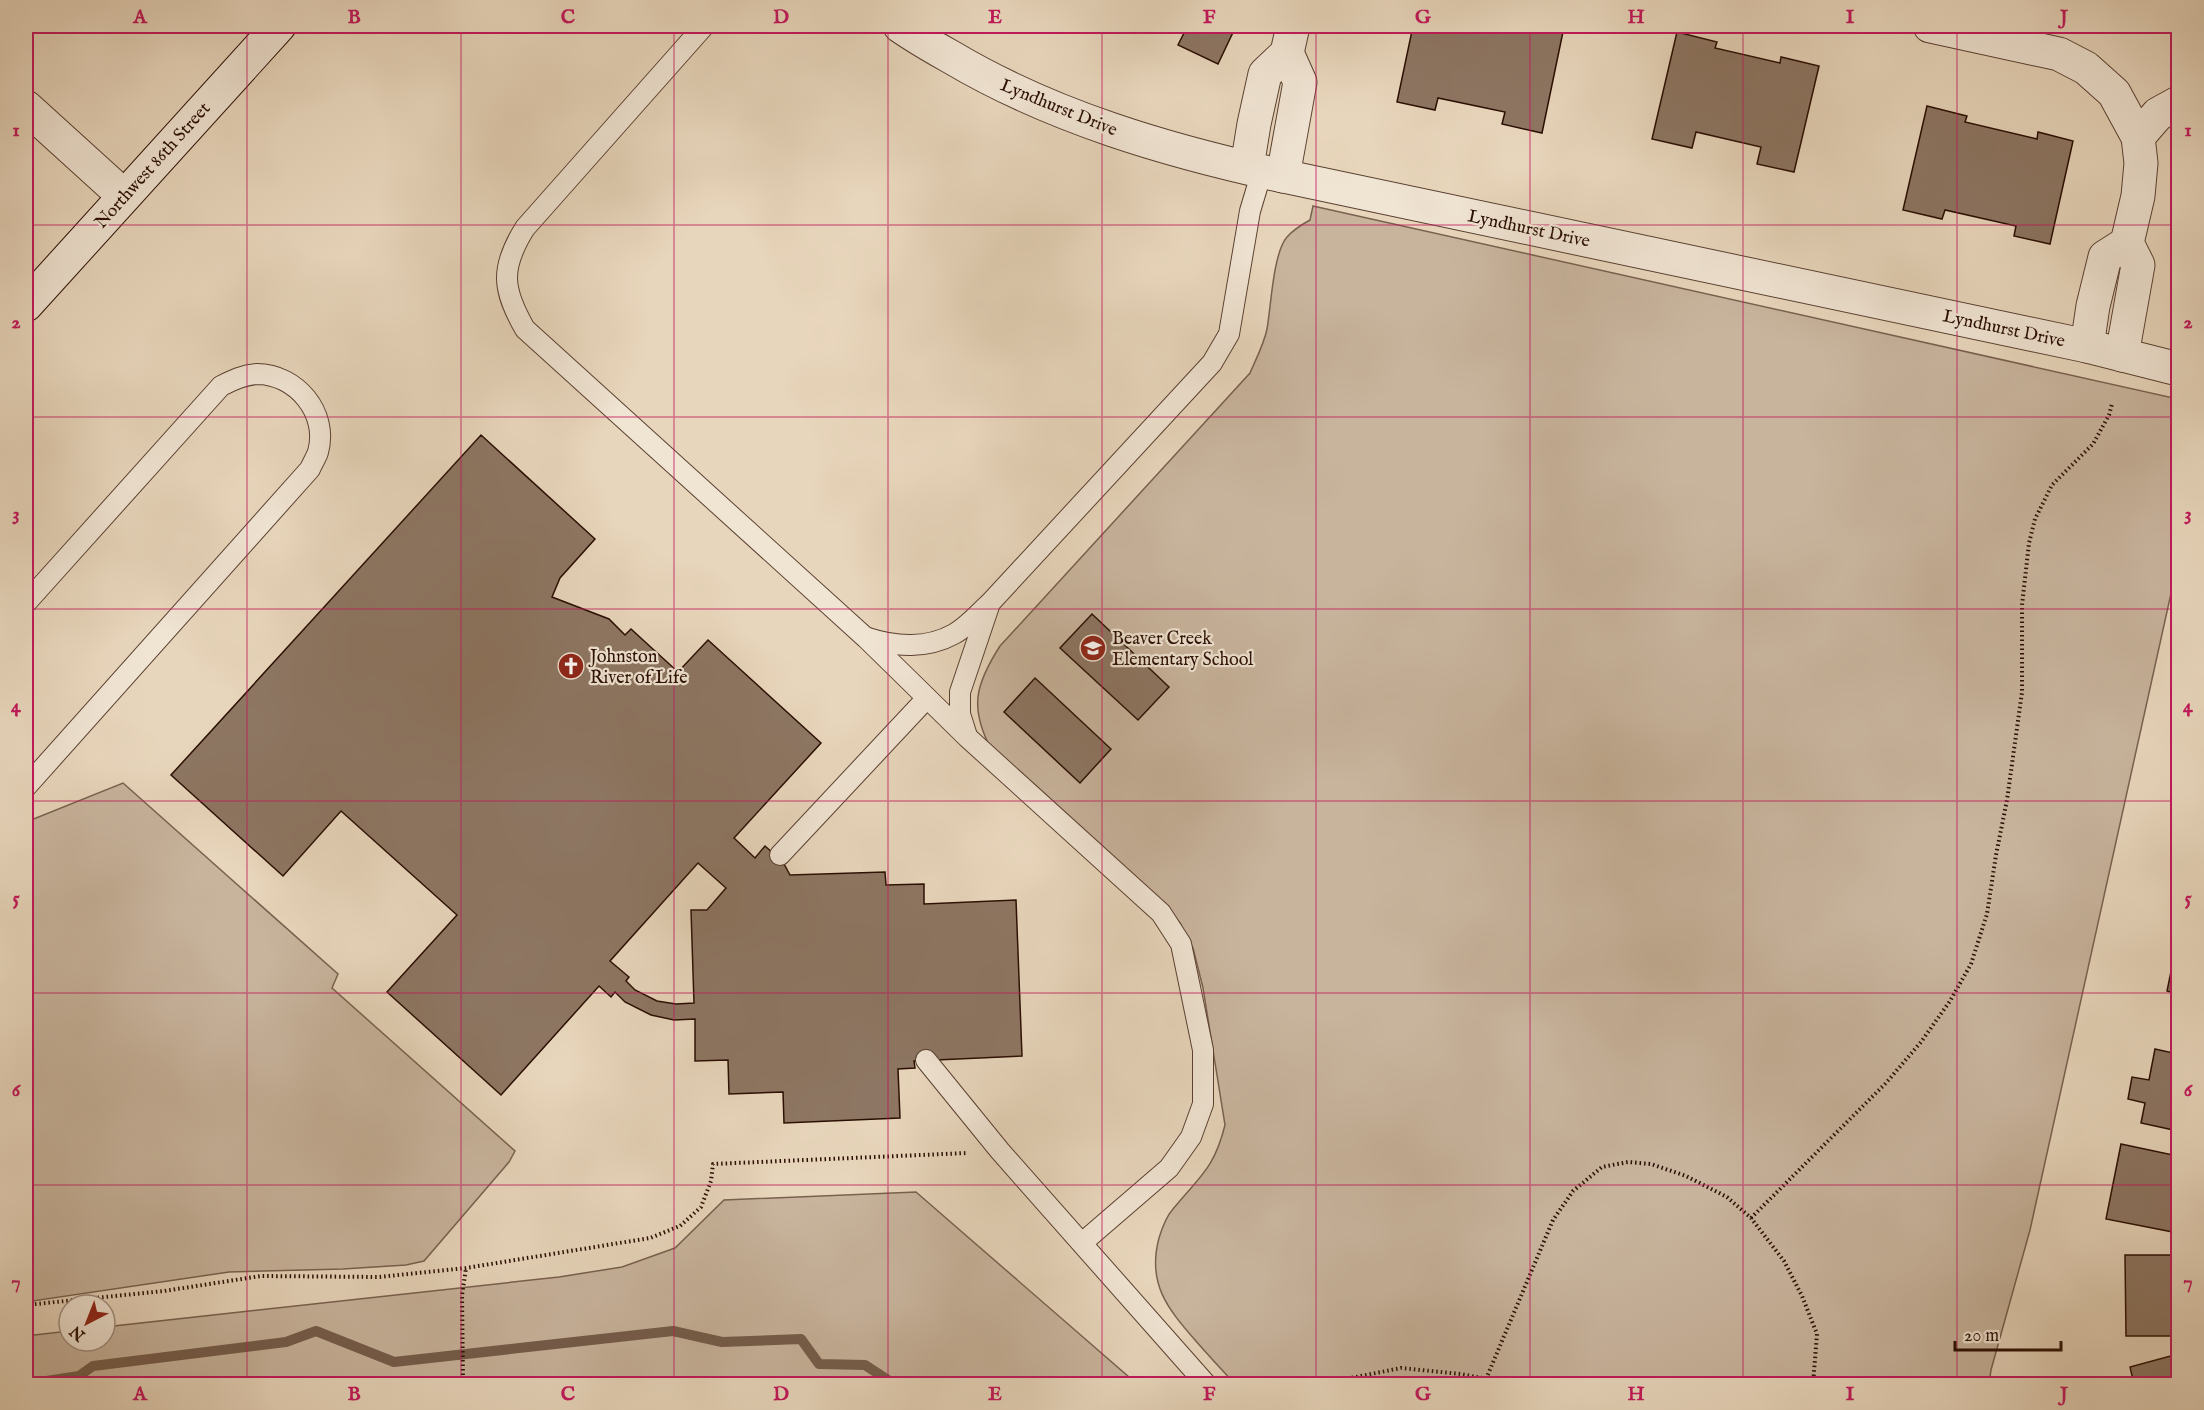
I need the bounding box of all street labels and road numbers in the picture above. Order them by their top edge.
street label: Lyndhurst Drive [997,74,1120,142]
street label: Northwest 86th Street [90,98,216,234]
street label: Lyndhurst Drive [1466,205,1592,254]
street label: Lyndhurst Drive [1941,305,2067,354]

